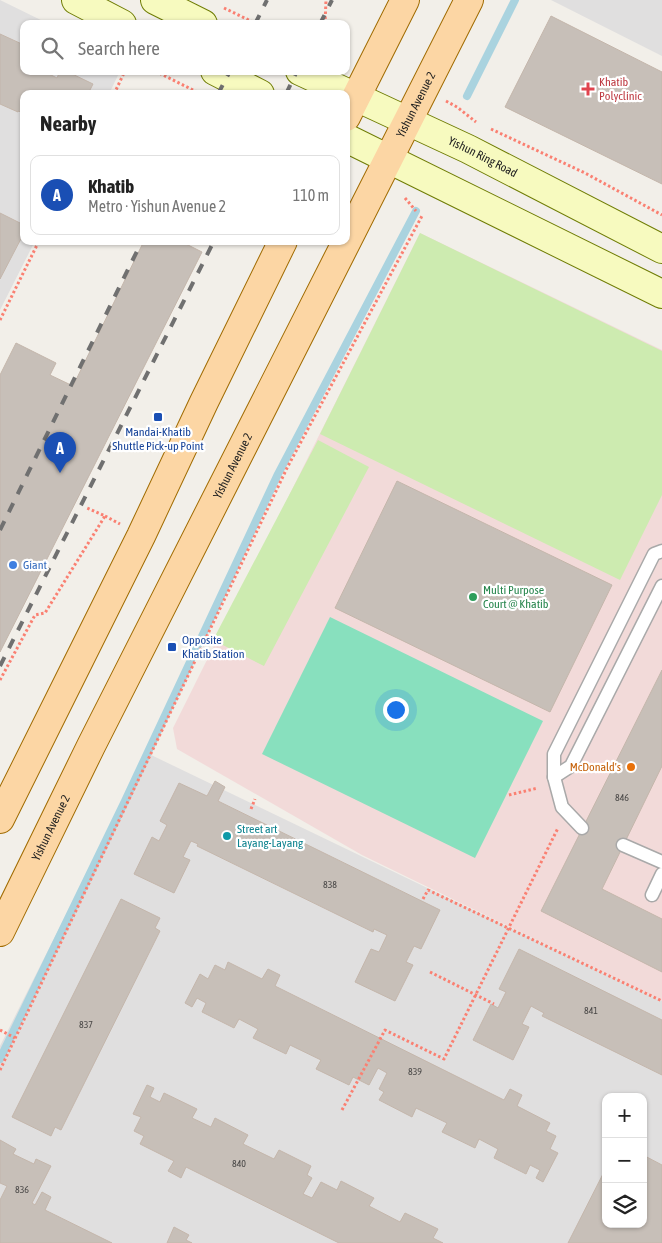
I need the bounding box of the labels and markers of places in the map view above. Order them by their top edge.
place label: Khatib Polyclinic [599,75,642,103]
marker: Khatib Polyclinic [581,82,595,96]
marker: Mandai-Khatib Shuttle Pick-up Point [152,411,164,423]
place label: Mandai-Khatib Shuttle Pick-up Point [112,425,204,453]
pin: A [44,432,76,473]
place label: Giant [23,558,48,572]
marker: Giant [7,559,19,571]
place label: Multi Purpose Court @ Khatib [483,583,549,611]
marker: Multi Purpose Court @ Khatib [467,591,479,603]
place label: Opposite Khatib Station [182,633,245,661]
marker: Opposite Khatib Station [166,641,178,653]
place label: McDonald's [570,760,621,774]
marker: McDonald's [625,761,637,773]
place label: Street art Layang-Layang [237,822,304,850]
marker: Street art Layang-Layang [221,830,233,842]

